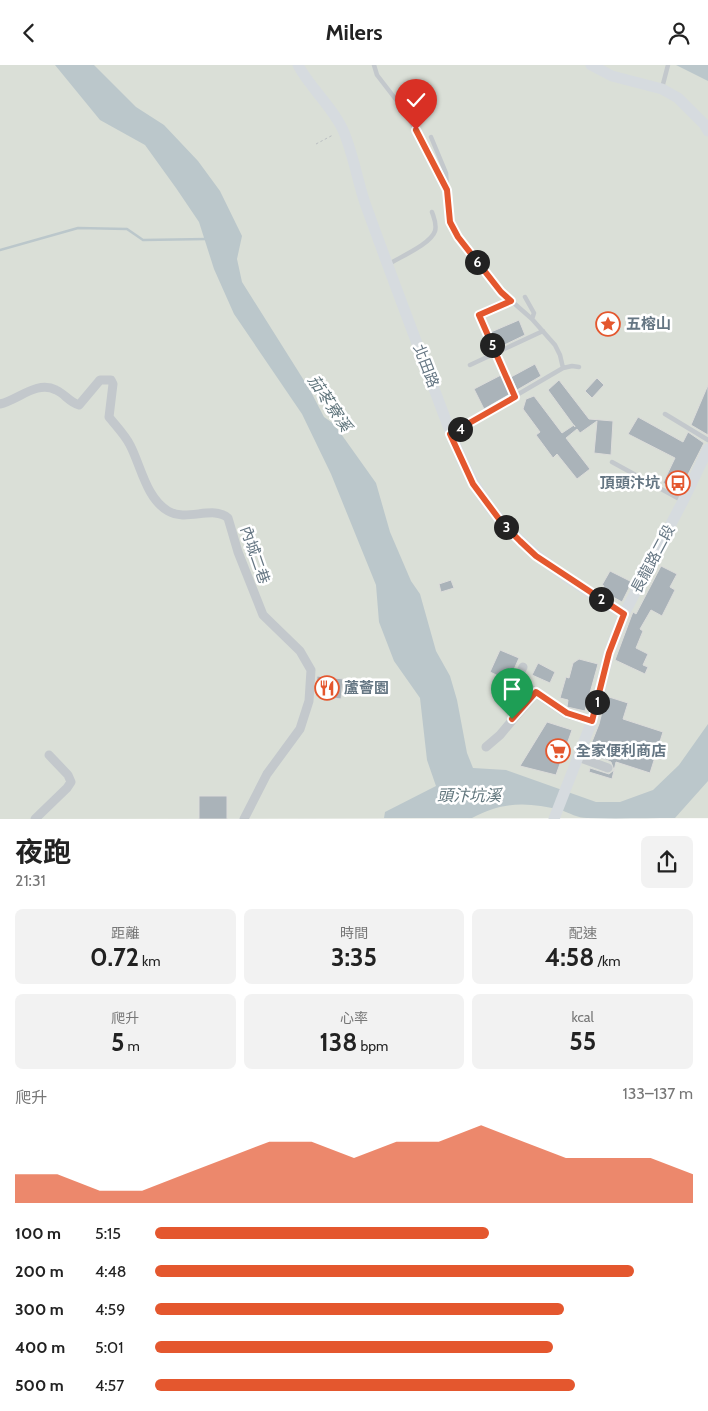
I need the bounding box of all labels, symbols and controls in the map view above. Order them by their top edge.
icon: back [15,19,43,47]
text: Milers [326,19,382,46]
icon: person [665,19,693,47]
pin [395,79,437,130]
icon: check [402,86,430,114]
pin: 6 [464,249,490,275]
text: 6 [474,253,481,271]
place icon: 五榕山 [595,311,621,337]
place label: 五榕山 [626,315,671,333]
pin: 5 [480,333,504,357]
text: 5 [489,336,496,354]
street label: 北田路 [410,342,442,390]
water label: 茄苳寮溪 [304,371,356,437]
pin: 4 [448,417,472,441]
text: 4 [456,420,465,438]
bus stop icon: 頂頭汴坑 [665,470,691,496]
place label: 頂頭汴坑 [600,474,660,492]
pin: 3 [494,515,518,539]
text: 3 [503,518,510,536]
street label: 長龍路二段 [627,522,679,596]
street label: 內城二巷 [237,524,273,586]
pin: 2 [588,587,614,611]
text: 2 [598,590,605,608]
pin [491,668,533,719]
restaurant icon: 蘆薈園 [314,675,340,701]
icon: arrive [498,675,526,703]
place label: 蘆薈園 [344,679,389,697]
pin: 1 [584,689,610,715]
text: 1 [595,693,600,711]
supermarket icon: 全家便利商店 [545,738,571,764]
place label: 全家便利商店 [576,742,666,760]
water label: 頭汴坑溪 [437,786,503,805]
text: 夜跑 [15,835,71,869]
button: share [641,836,693,888]
text: 21:31 [15,871,46,890]
text: 距離 [111,924,139,942]
text: 時間 [340,924,368,942]
text: 配速 [569,924,597,942]
text: 0.72 [90,942,139,972]
text: 3:35 [331,942,377,972]
text: 4:58 [545,942,594,972]
text: km [139,952,161,970]
text: /km [594,952,621,970]
text: kcal [571,1008,594,1026]
text: 爬升 [111,1009,139,1027]
text: 心率 [340,1009,368,1027]
text: 55 [569,1026,596,1056]
text: 5 [111,1027,124,1057]
text: 138 [320,1027,357,1057]
text: m [124,1037,140,1055]
text: bpm [357,1037,388,1055]
text: 133–137 m [622,1084,693,1103]
text: 爬升 [15,1088,47,1107]
text: 100 m [15,1224,61,1243]
text: 5:15 [95,1224,121,1243]
text: 200 m [15,1262,64,1281]
text: 4:48 [95,1262,127,1281]
text: 300 m [15,1300,64,1319]
text: 4:59 [95,1300,125,1319]
text: 400 m [15,1338,65,1357]
text: 5:01 [95,1338,123,1357]
text: 500 m [15,1376,64,1395]
text: 4:57 [95,1376,124,1395]

